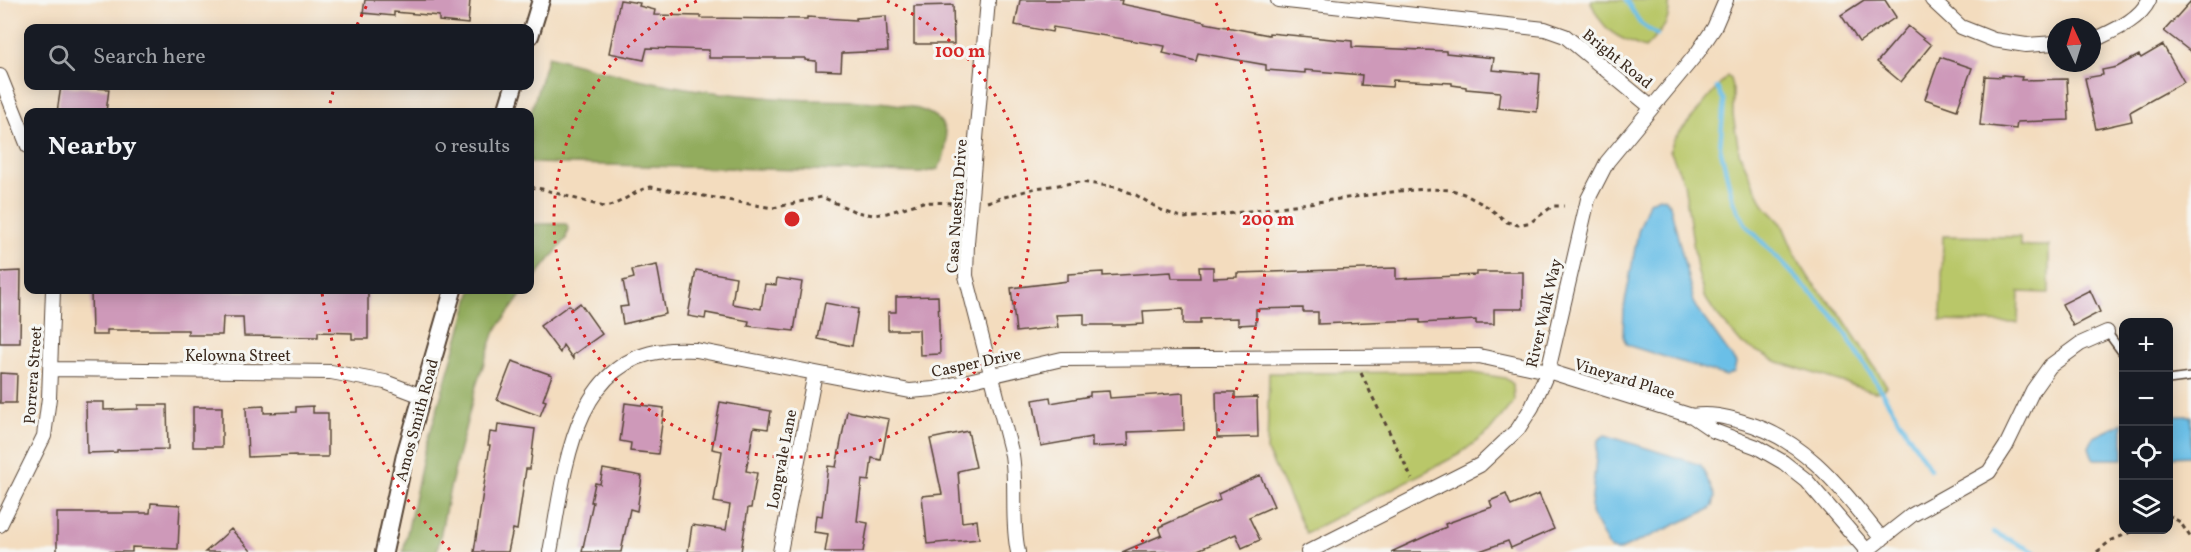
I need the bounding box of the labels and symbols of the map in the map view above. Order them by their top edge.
north arrow [2047,18,2101,72]
street label: Bright Road [1577,25,1656,95]
text: 100 m [935,40,985,65]
street label: Casa Nuestra Drive [942,138,974,274]
text: 200 m [1242,208,1294,233]
centre of rings [782,209,802,229]
street label: River Walk Way [1522,256,1568,370]
street label: Porrera Street [20,325,48,425]
street label: Casper Drive [930,344,1023,384]
street label: Kelowna Street [185,346,291,368]
street label: Vineyard Place [1571,354,1678,406]
street label: Amos Smith Road [391,357,445,484]
street label: Longvale Lane [763,408,803,511]

